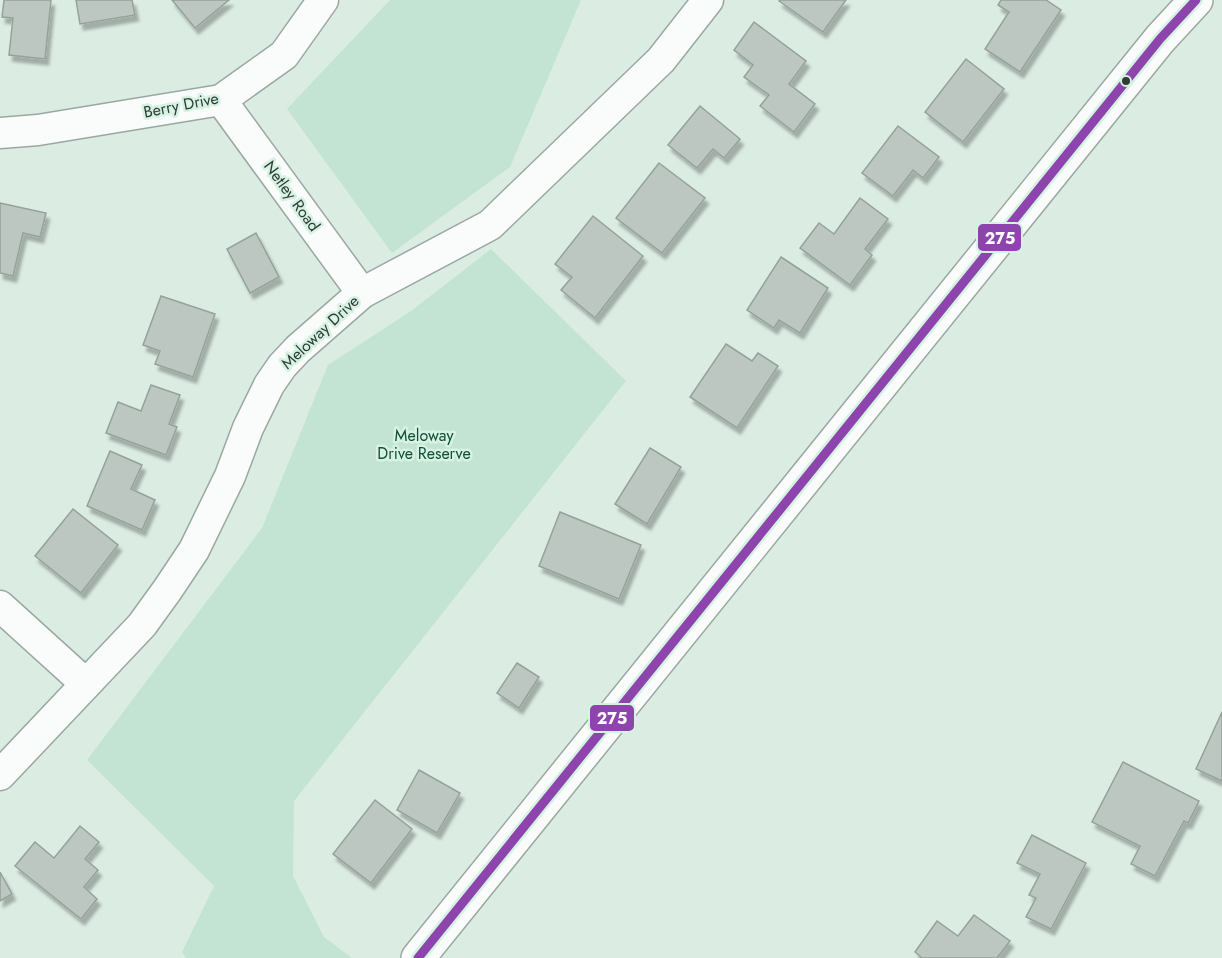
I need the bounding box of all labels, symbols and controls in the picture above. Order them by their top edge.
unlabelled marker [1120,75,1132,87]
street label: Berry Drive [141,86,221,124]
street label: Netley Road [258,156,326,236]
line badge: 275 [977,223,1022,252]
text: 275 [985,227,1015,250]
street label: Meloway Drive [276,290,364,374]
park label: Meloway Drive Reserve [377,424,471,465]
line badge: 275 [589,704,635,732]
text: 275 [597,707,627,730]

